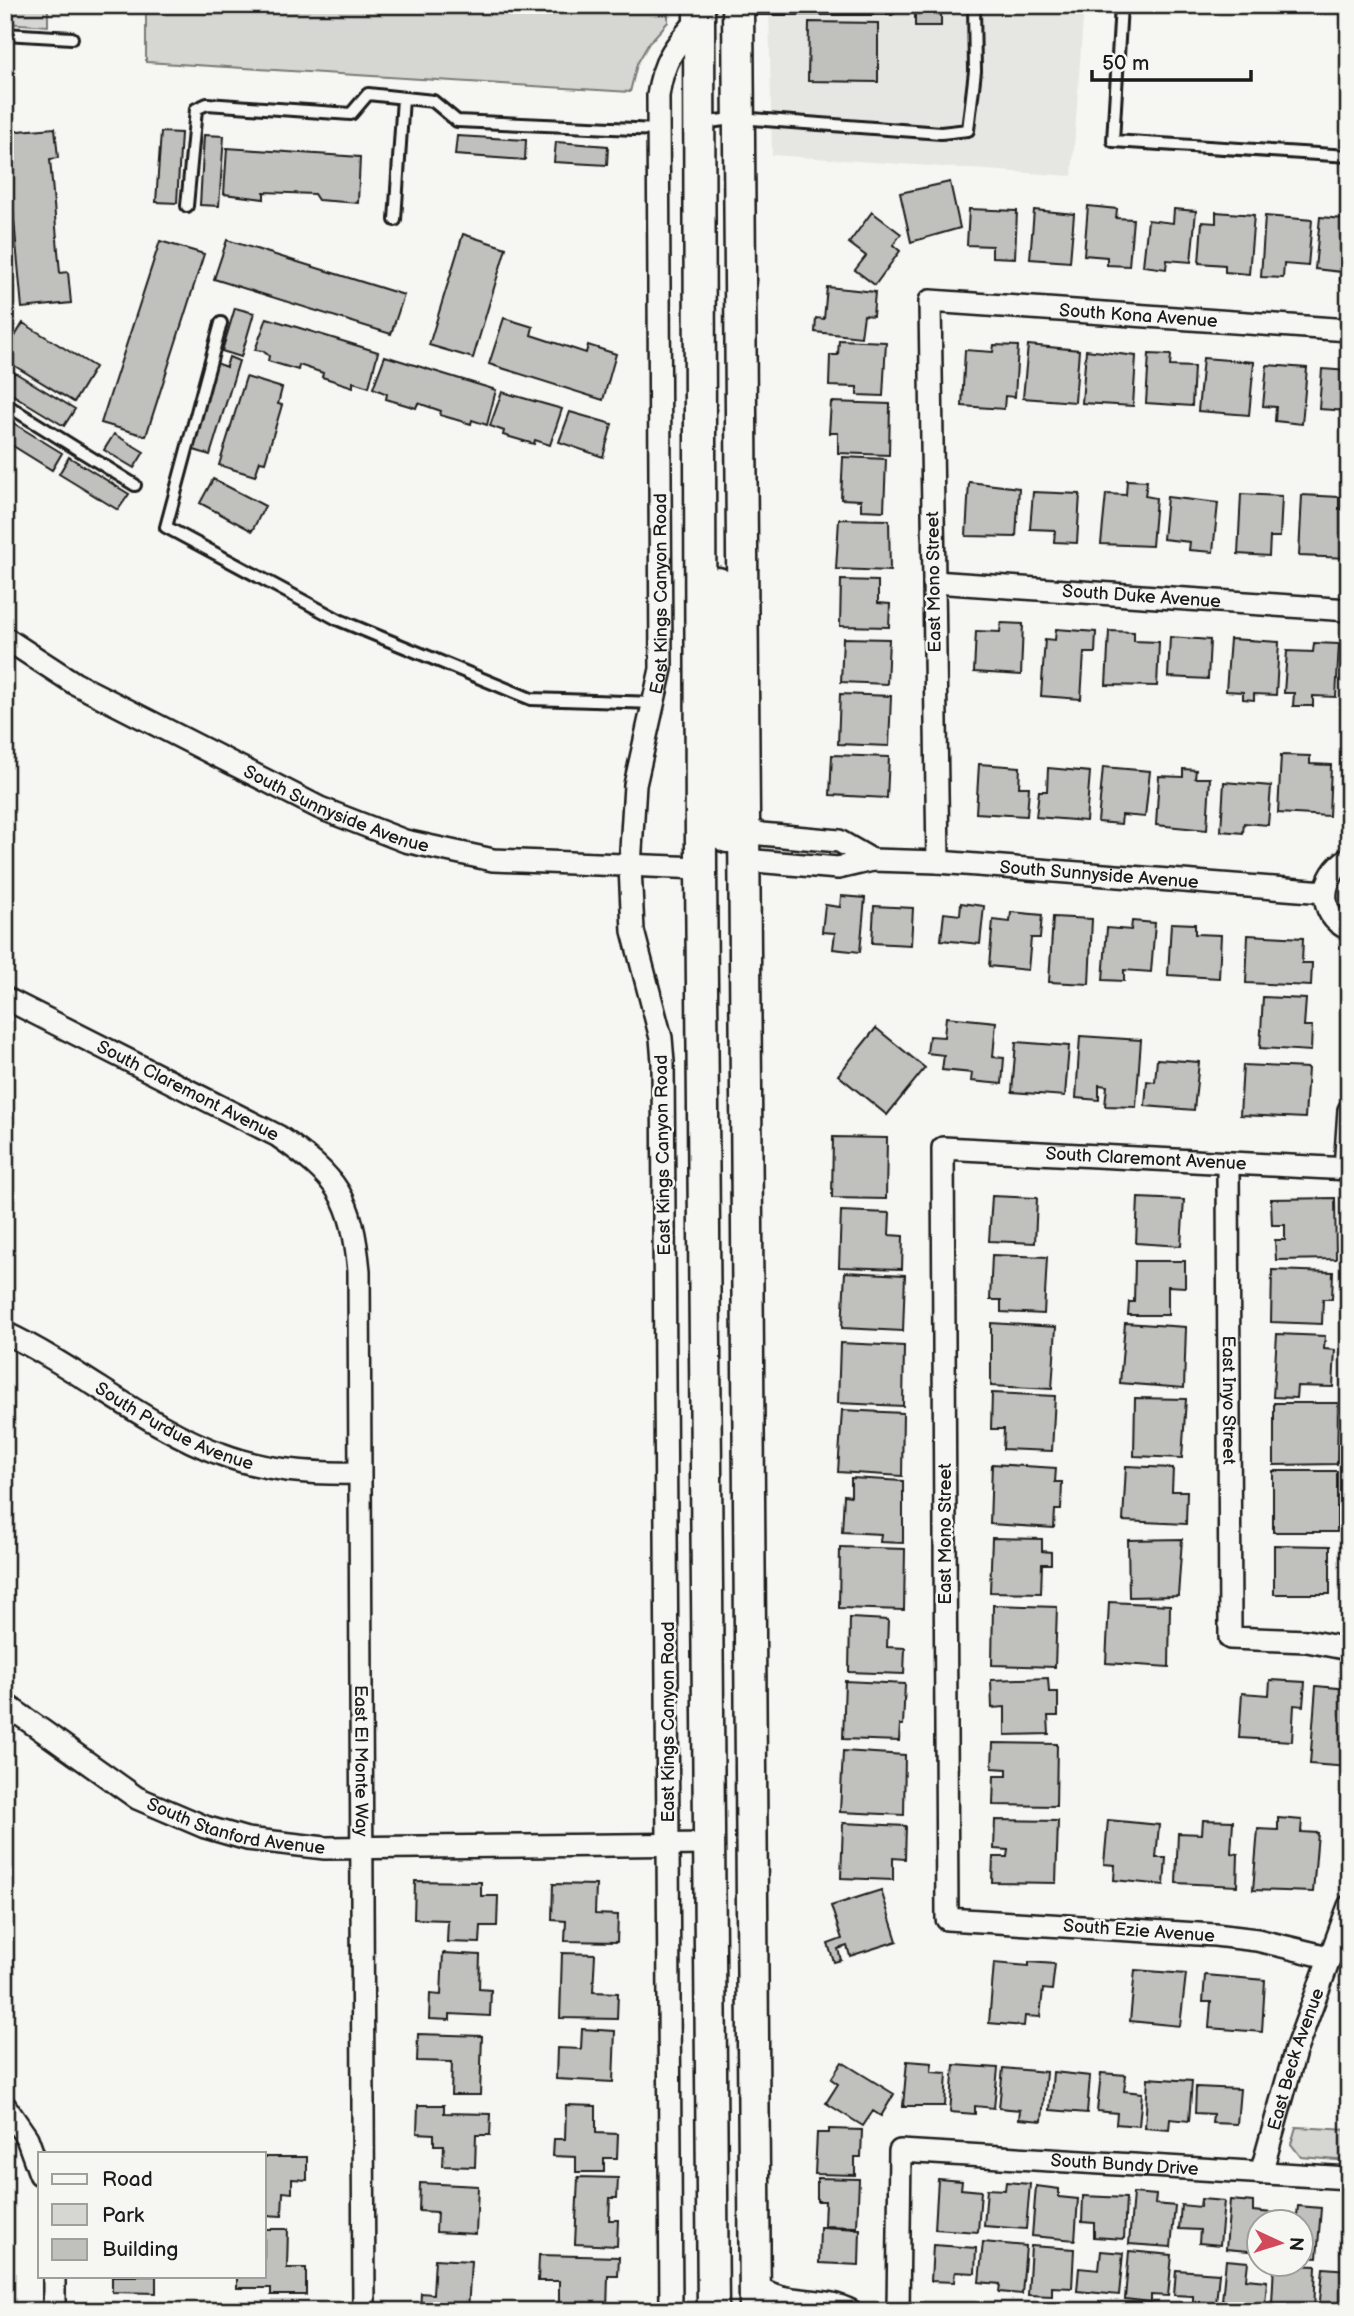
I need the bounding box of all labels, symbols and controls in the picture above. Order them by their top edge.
scale bar [1092,38,1251,82]
text: 50 m [1102,51,1149,76]
street label: South Kona Avenue [1059,299,1219,331]
street label: East Kings Canyon Road [645,493,672,696]
street label: East Mono Street [922,511,946,653]
street label: South Duke Avenue [1061,580,1222,612]
street label: South Sunnyside Avenue [240,761,431,856]
street label: South Sunnyside Avenue [999,856,1200,893]
street label: South Claremont Avenue [93,1036,283,1145]
street label: East Kings Canyon Road [651,1054,675,1256]
street label: South Claremont Avenue [1045,1143,1247,1174]
street label: East Inyo Street [1218,1335,1240,1465]
street label: South Purdue Avenue [91,1377,256,1474]
street label: East Mono Street [935,1463,956,1605]
street label: East Kings Canyon Road [658,1621,679,1823]
street label: East El Monte Way [350,1685,372,1837]
street label: South Stanford Avenue [144,1793,326,1858]
street label: South Ezie Avenue [1062,1915,1216,1947]
street label: East Beck Avenue [1263,1985,1328,2133]
street label: South Bundy Drive [1050,2150,1200,2179]
legend [38,2152,266,2278]
text: Road [102,2167,153,2192]
text: Park [102,2203,145,2228]
north arrow [1246,2208,1316,2278]
text: N [1283,2236,1307,2252]
text: Building [102,2237,178,2262]

